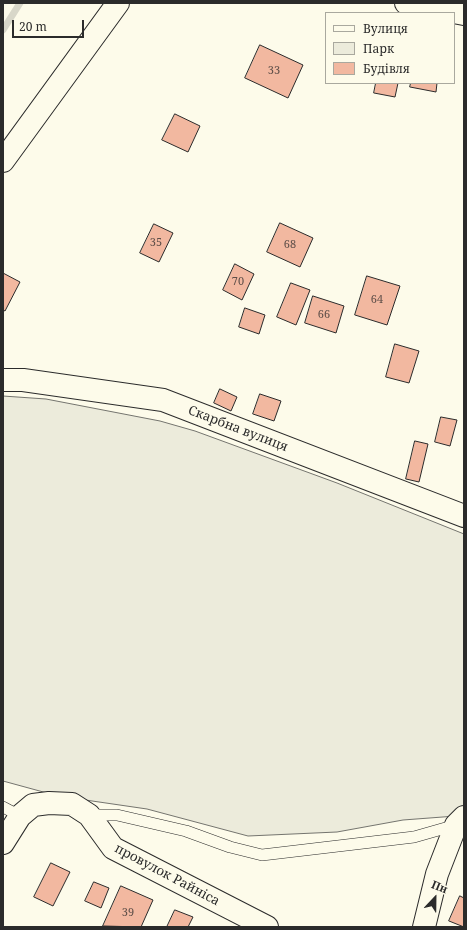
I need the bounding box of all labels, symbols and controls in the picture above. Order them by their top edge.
scale bar [14,12,86,38]
legend [325,12,455,84]
text: 20 m [19,18,47,35]
text: Вулиця [363,20,408,37]
text: Парк [363,40,394,57]
text: Будівля [363,60,410,77]
house number: 33 [268,64,280,78]
house number: 35 [150,236,162,250]
house number: 68 [284,238,296,252]
house number: 70 [232,275,244,289]
house number: 64 [371,293,383,307]
house number: 66 [318,308,330,322]
street label: Скарбна вулиця [186,403,290,455]
street label: провулок Райніса [112,841,222,909]
text: Пн [429,876,450,896]
north arrow [415,878,455,918]
house number: 39 [122,906,134,920]

